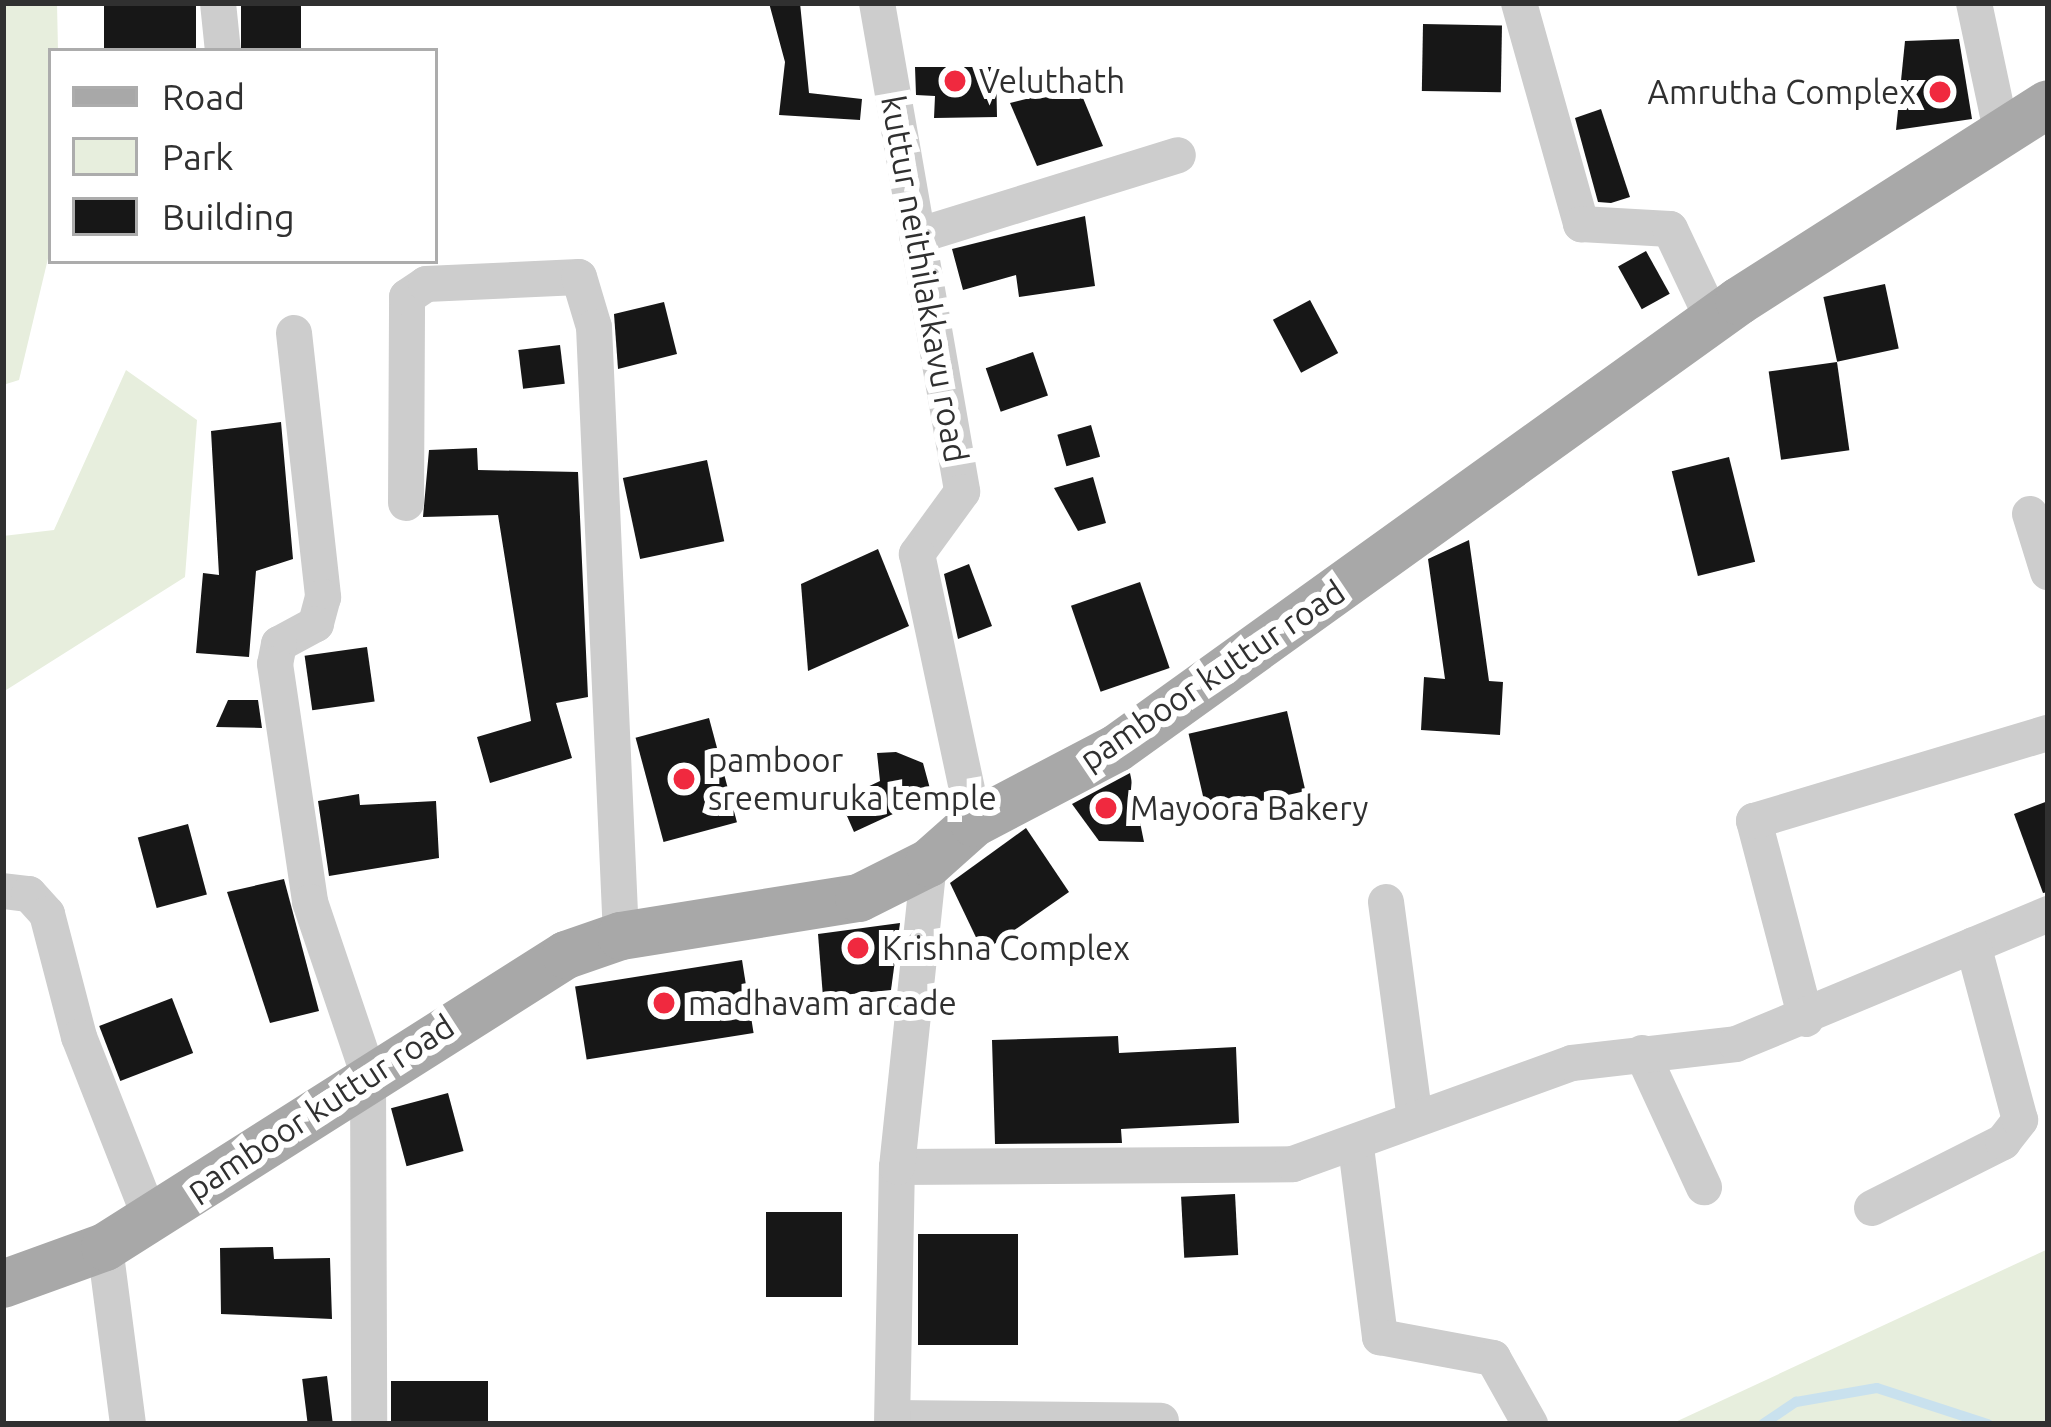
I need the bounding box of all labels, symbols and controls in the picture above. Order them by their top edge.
legend [48,48,438,264]
place label: Veluthath [979,61,1125,101]
marker: Veluthath [942,68,968,94]
place label: Amrutha Complex [1648,72,1916,112]
text: Road [162,76,245,117]
marker: Amrutha Complex [1927,79,1953,105]
street label: kuttur neithilakkavu road [873,93,977,465]
text: Park [162,136,234,177]
text: Building [162,196,295,237]
street label: pamboor kuttur road [1072,572,1352,778]
place label: pamboor sreemuruka temple [708,740,997,818]
marker: pamboor sreemuruka temple [671,766,697,792]
place label: Mayoora Bakery [1130,788,1368,828]
marker: Mayoora Bakery [1093,795,1119,821]
place label: Krishna Complex [882,928,1130,968]
marker: Krishna Complex [845,935,871,961]
place label: madhavam arcade [688,983,957,1023]
marker: madhavam arcade [651,990,677,1016]
street label: pamboor kuttur road [179,1006,461,1208]

